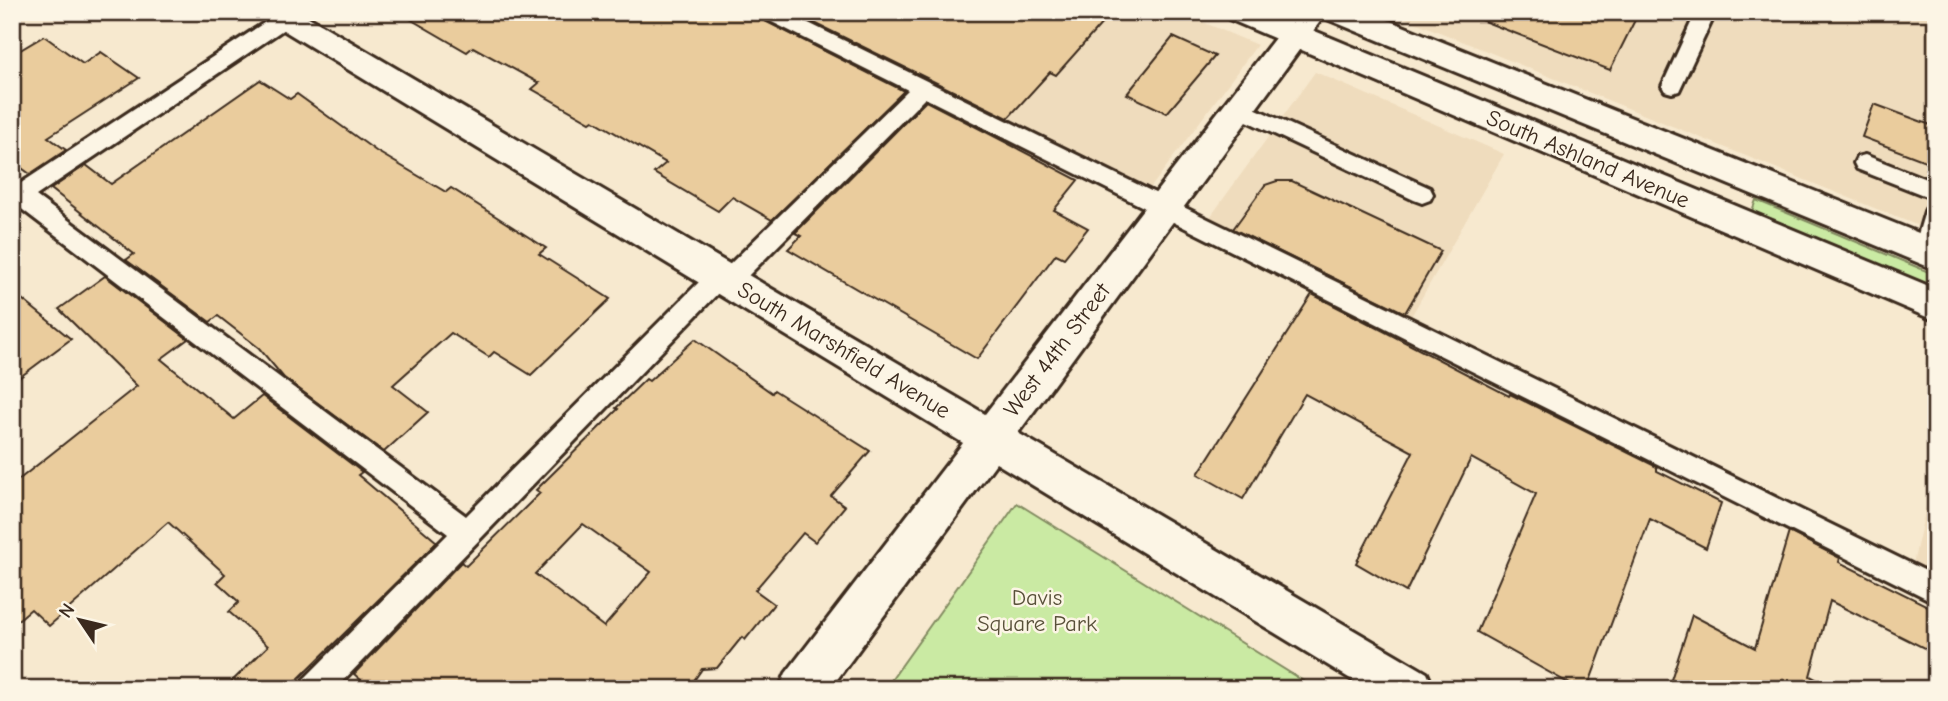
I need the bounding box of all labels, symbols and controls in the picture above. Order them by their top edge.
street label: South Ashland Avenue [1482,104,1694,214]
street label: South Marshfield Avenue [733,276,955,424]
street label: West 44th Street [998,277,1117,422]
park label: Davis Square Park [977,584,1097,637]
north arrow [46,586,116,656]
text: N [54,599,79,622]

